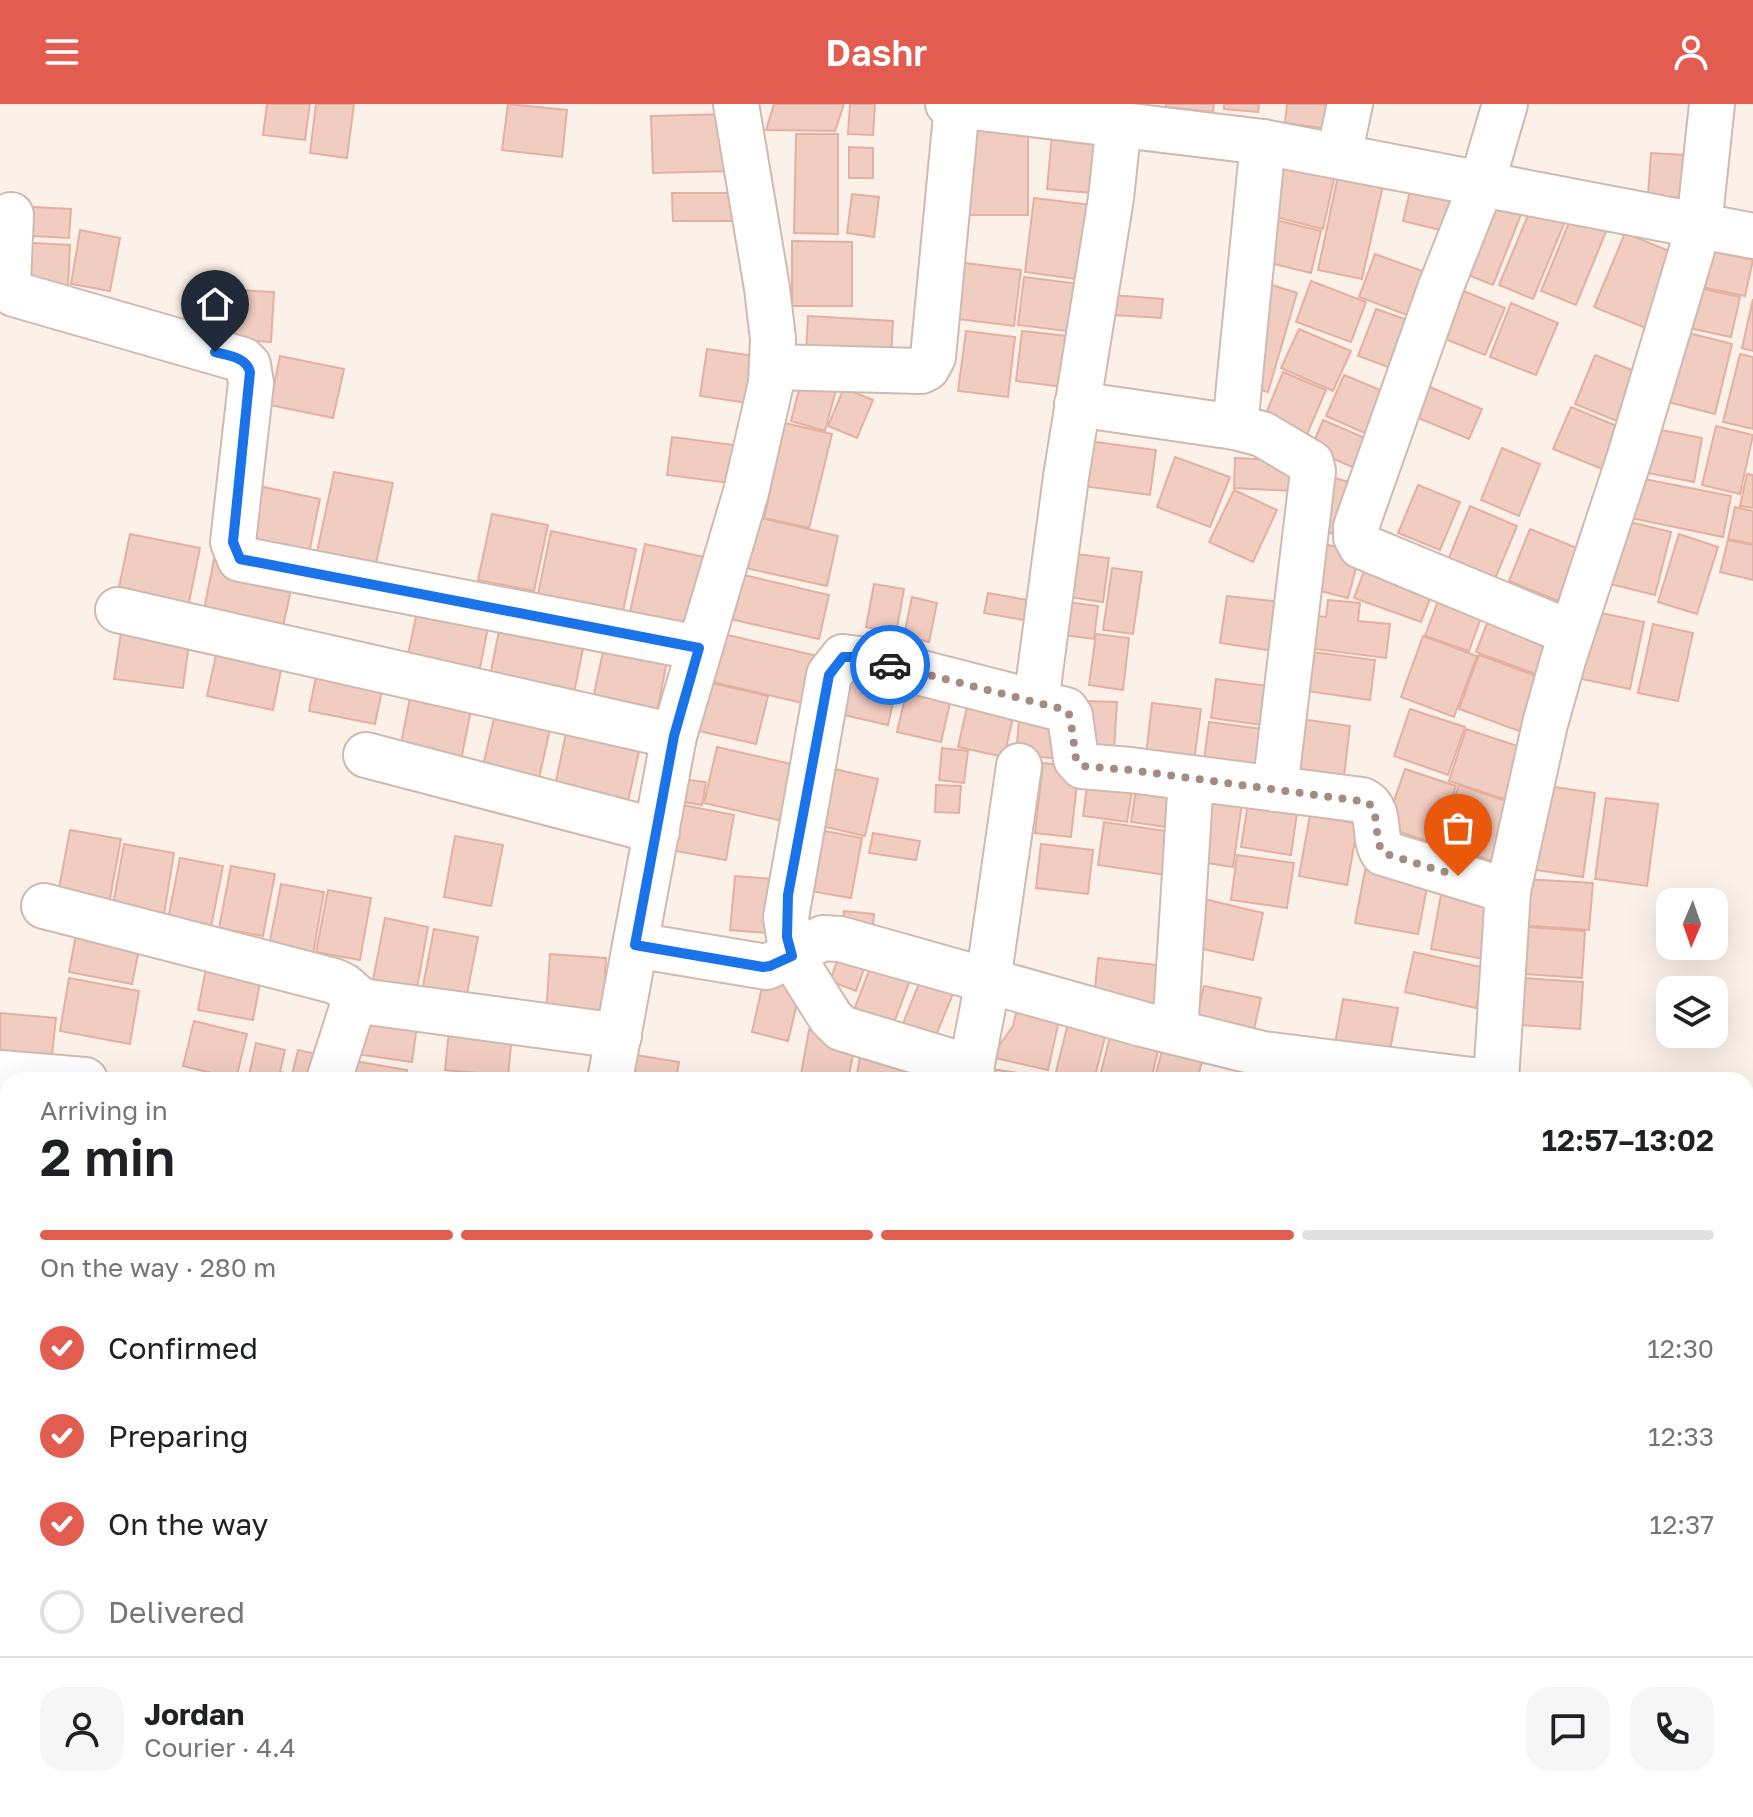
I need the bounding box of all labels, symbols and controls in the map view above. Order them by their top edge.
icon: menu [40,30,84,74]
icon: person [1669,30,1713,74]
text: Dashr [826,31,927,74]
pin [181,270,249,352]
icon: home [193,282,237,326]
courier [850,625,930,705]
icon: car [868,643,912,687]
pin [1424,794,1492,876]
icon: bag [1436,806,1480,850]
north arrow [1656,888,1728,960]
map controls [1656,888,1728,1048]
button: layers [1656,976,1728,1048]
text: Arriving in [40,1095,168,1126]
text: 12:57–13:02 [1542,1122,1714,1158]
text: 2 min [40,1125,175,1187]
text: On the way · 280 m [40,1252,276,1283]
icon: check [40,1326,84,1370]
text: Confirmed [108,1330,258,1366]
text: 12:30 [1647,1333,1714,1364]
icon: check [40,1414,84,1458]
text: Preparing [108,1418,249,1454]
text: 12:33 [1648,1421,1714,1452]
icon: check [40,1502,84,1546]
text: On the way [108,1506,268,1542]
text: 12:37 [1650,1509,1714,1540]
text: Delivered [108,1594,245,1630]
button: person [40,1687,124,1771]
button: chat [1526,1687,1610,1771]
button: phone [1630,1687,1714,1771]
text: Jordan [144,1696,244,1732]
text: Courier · 4.4 [144,1732,296,1763]

